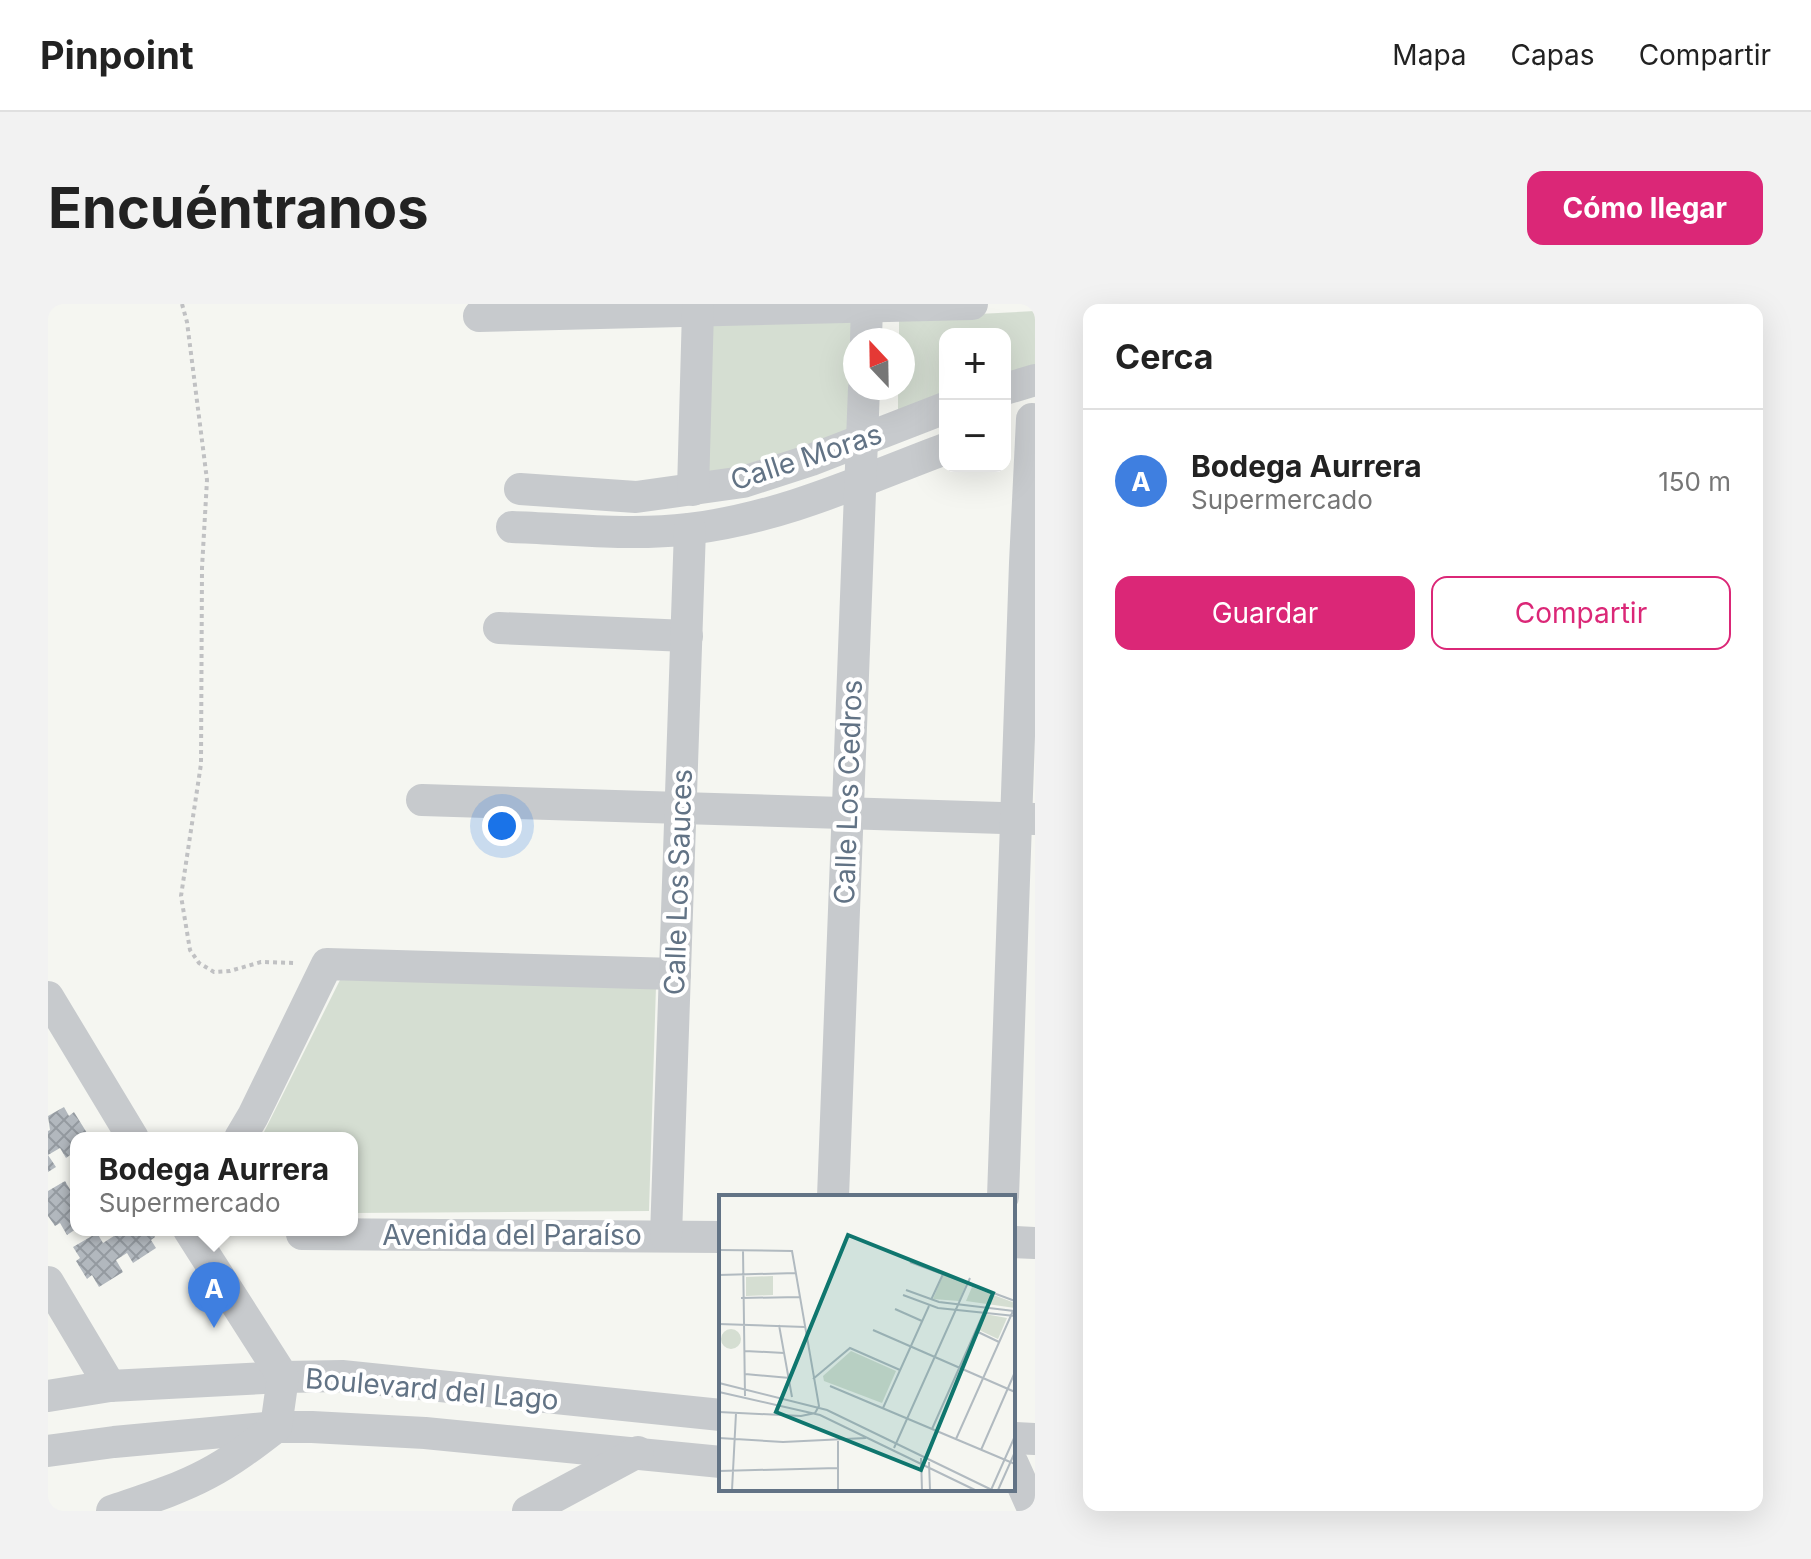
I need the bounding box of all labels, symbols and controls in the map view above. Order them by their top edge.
text: Pinpoint [40,32,194,78]
text: Mapa [1392,38,1467,72]
text: Capas [1511,38,1595,72]
text: Compartir [1639,38,1771,72]
button: Cómo llegar [1527,171,1763,245]
text: Encuéntranos [48,174,429,242]
north arrow [843,328,915,400]
map controls [939,328,1011,472]
button: + [939,328,1011,400]
text: Cerca [1115,336,1214,377]
button: − [939,400,1011,472]
street label: Calle Moras [726,417,886,497]
text: Bodega Aurrera [1191,448,1422,484]
text: A [1131,466,1151,497]
text: 150 m [1658,466,1731,497]
text: Supermercado [1191,484,1373,515]
button: Guardar [1115,576,1415,650]
button: Compartir [1431,576,1731,650]
street label: Calle Los Cedros [827,679,869,905]
street label: Calle Los Sauces [657,768,699,996]
your location [482,806,522,846]
popup [70,1132,358,1236]
text: Bodega Aurrera [99,1151,329,1187]
text: Supermercado [99,1187,281,1218]
inset map [719,1195,1015,1491]
street label: Avenida del Paraíso [382,1218,642,1252]
pin: A [188,1262,240,1328]
street label: Boulevard del Lago [304,1361,560,1417]

